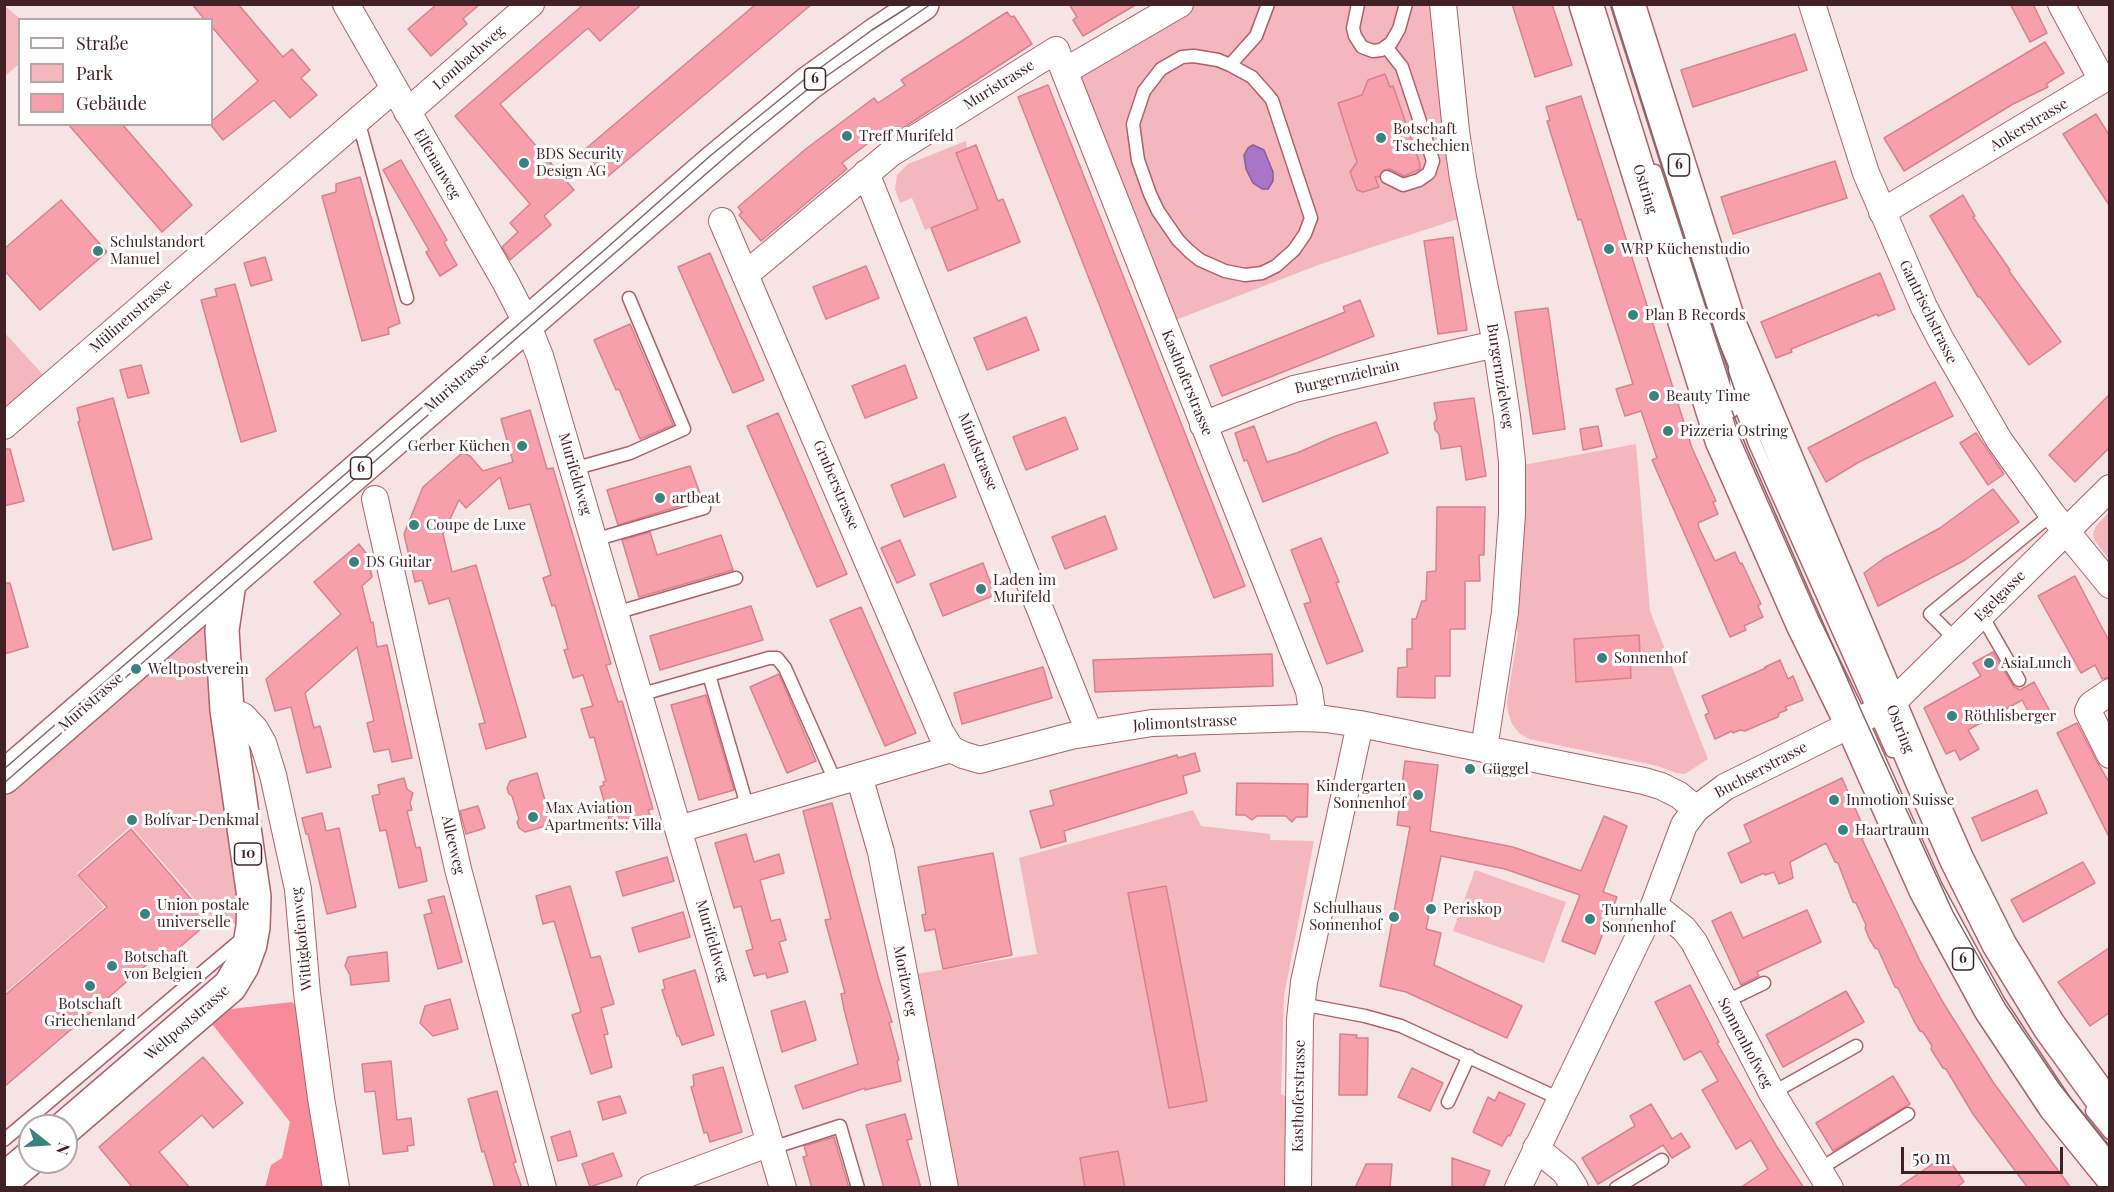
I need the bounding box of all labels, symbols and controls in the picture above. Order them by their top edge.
legend [18,18,213,126]
street label: Lombachweg [429,22,509,94]
text: Straße [76,31,129,55]
street label: Muristrasse [960,56,1038,114]
text: Park [76,61,113,85]
road number: 6 [804,68,826,90]
text: Gebäude [76,91,147,115]
street label: Ankerstrasse [1987,95,2071,155]
place label: Botschaft Tschechien [1393,120,1470,155]
street label: Elfenauweg [410,126,464,202]
place label: Treff Murifeld [859,127,954,145]
marker: Treff Murifeld [840,129,854,143]
marker: Botschaft Tschechien [1374,131,1388,145]
place label: BDS Security Design AG [536,145,624,180]
road number: 6 [1668,154,1690,176]
marker: BDS Security Design AG [517,156,531,170]
street label: Ostring [1629,162,1661,216]
place label: Schulstandort Manuel [110,233,205,268]
place label: WRP Küchenstudio [1621,240,1750,258]
marker: WRP Küchenstudio [1602,242,1616,256]
marker: Schulstandort Manuel [91,244,105,258]
street label: Gantrischstrasse [1895,257,1961,367]
street label: Mülinenstrasse [86,275,176,357]
place label: Plan B Records [1645,306,1746,324]
marker: Plan B Records [1626,308,1640,322]
street label: Burgernzielweg [1483,322,1517,430]
street label: Kasthoferstrasse [1158,327,1216,439]
street label: Muristrasse [421,350,493,416]
street label: Burgernzielrain [1293,356,1401,398]
place label: Beauty Time [1666,387,1750,405]
marker: Beauty Time [1647,389,1661,403]
street label: Mindstrasse [954,410,1002,494]
place label: Pizzeria Ostring [1680,422,1788,440]
marker: Pizzeria Ostring [1661,424,1675,438]
street label: Murifeldweg [555,431,595,517]
place label: Gerber Küchen [408,437,510,455]
street label: Gruberstrasse [809,437,863,533]
marker: Gerber Küchen [515,439,529,453]
road number: 6 [350,457,372,479]
place label: artbeat [672,489,720,507]
marker: artbeat [653,491,667,505]
place label: Coupe de Luxe [426,516,526,534]
marker: Coupe de Luxe [407,518,421,532]
place label: DS Guitar [366,553,432,571]
marker: DS Guitar [347,555,361,569]
street label: Egelgasse [1971,567,2029,625]
place label: Laden im Murifeld [993,571,1056,606]
marker: Laden im Murifeld [974,582,988,596]
place label: Sonnenhof [1614,649,1687,667]
marker: Sonnenhof [1595,651,1609,665]
place label: AsiaLunch [2001,654,2072,672]
marker: AsiaLunch [1982,656,1996,670]
place label: Weltpostverein [148,660,249,678]
marker: Weltpostverein [129,662,143,676]
street label: Muristrasse [55,669,127,735]
street label: Ostring [1882,702,1918,756]
place label: Röthlisberger [1964,707,2056,725]
marker: Röthlisberger [1945,709,1959,723]
street label: Jolimontstrasse [1132,711,1238,735]
street label: Buchserstrasse [1712,738,1810,802]
place label: Güggel [1482,760,1529,778]
marker: Güggel [1463,762,1477,776]
place label: Kindergarten Sonnenhof [1316,777,1406,812]
marker: Kindergarten Sonnenhof [1411,788,1425,802]
place label: Inmotion Suisse [1846,791,1954,809]
marker: Inmotion Suisse [1827,793,1841,807]
place label: Max Aviation Apartments: Villa [545,799,662,834]
marker: Max Aviation Apartments: Villa [526,810,540,824]
place label: Bolívar-Denkmal [144,811,259,829]
marker: Bolívar-Denkmal [125,813,139,827]
street label: Alleeweg [437,814,469,876]
place label: Haartraum [1855,821,1929,839]
marker: Haartraum [1836,823,1850,837]
road number: 10 [234,843,262,865]
street label: Wittigkofenweg [288,886,316,992]
place label: Union postale universelle [157,896,249,931]
street label: Murifeldweg [692,898,732,984]
place label: Schulhaus Sonnenhof [1309,899,1382,934]
place label: Periskop [1443,900,1502,918]
place label: Turnhalle Sonnenhof [1602,901,1675,936]
marker: Periskop [1424,902,1438,916]
marker: Union postale universelle [138,907,152,921]
marker: Schulhaus Sonnenhof [1387,910,1401,924]
marker: Turnhalle Sonnenhof [1583,912,1597,926]
street label: Moritzweg [889,944,921,1018]
place label: Botschaft von Belgien [124,948,202,983]
road number: 6 [1952,948,1974,970]
marker: Botschaft von Belgien [105,959,119,973]
marker: Botschaft Griechenland [83,979,97,993]
street label: Weltpoststrasse [141,981,233,1065]
place label: Botschaft Griechenland [44,995,136,1030]
street label: Sonnenhofweg [1714,995,1776,1091]
street label: Kasthoferstrasse [1289,1040,1309,1152]
north arrow [18,1114,78,1174]
scale bar [1904,1135,2066,1173]
text: N [52,1140,76,1157]
text: 50 m [1912,1145,1951,1169]

